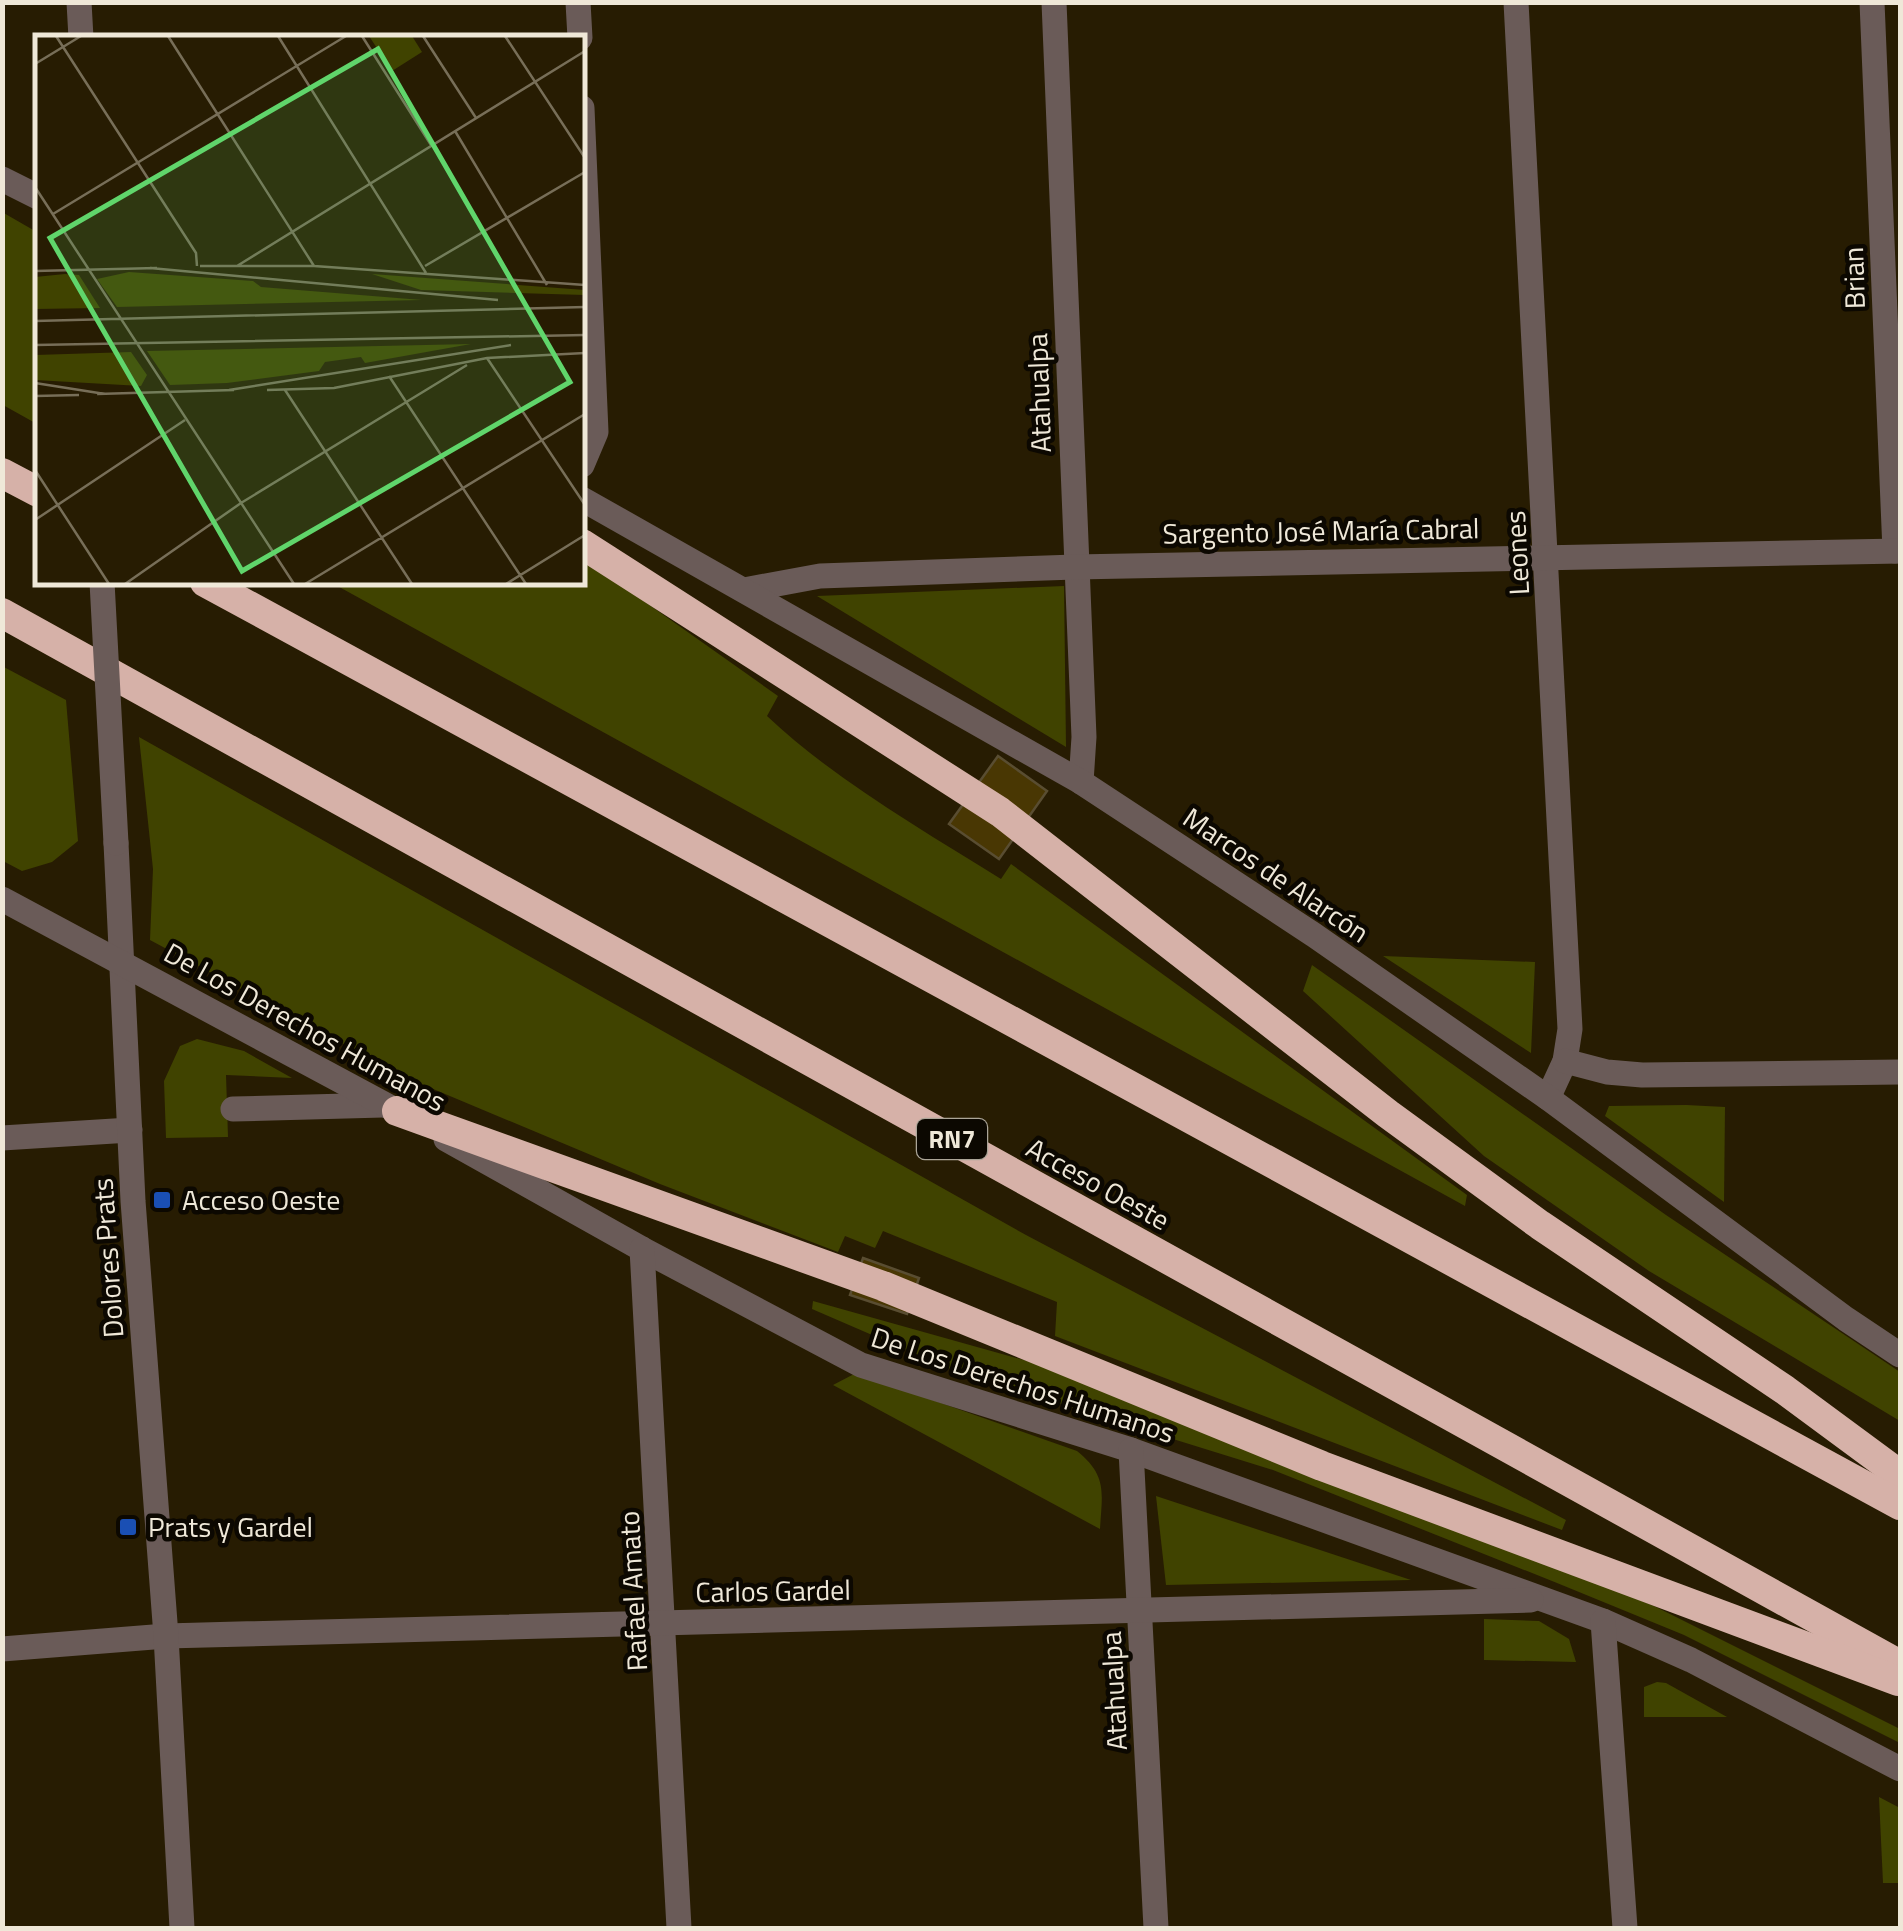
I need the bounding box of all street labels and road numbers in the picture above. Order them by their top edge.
street label: Brian [1831,246,1876,310]
street label: Atahualpa [1015,333,1062,453]
street label: Sargento José María Cabral [1162,506,1480,555]
street label: Leones [1493,510,1540,596]
street label: Marcos de Alarcón [1175,796,1378,953]
street label: De Los Derechos Humanos [156,931,454,1122]
road number: RN7 [917,1119,987,1159]
street label: Acceso Oeste [1019,1126,1178,1241]
street label: Dolores Prats [80,1177,135,1339]
street label: De Los Derechos Humanos [866,1315,1180,1454]
street label: Rafael Amato [607,1510,658,1672]
street label: Carlos Gardel [695,1568,851,1613]
street label: Atahualpa [1089,1630,1138,1752]

